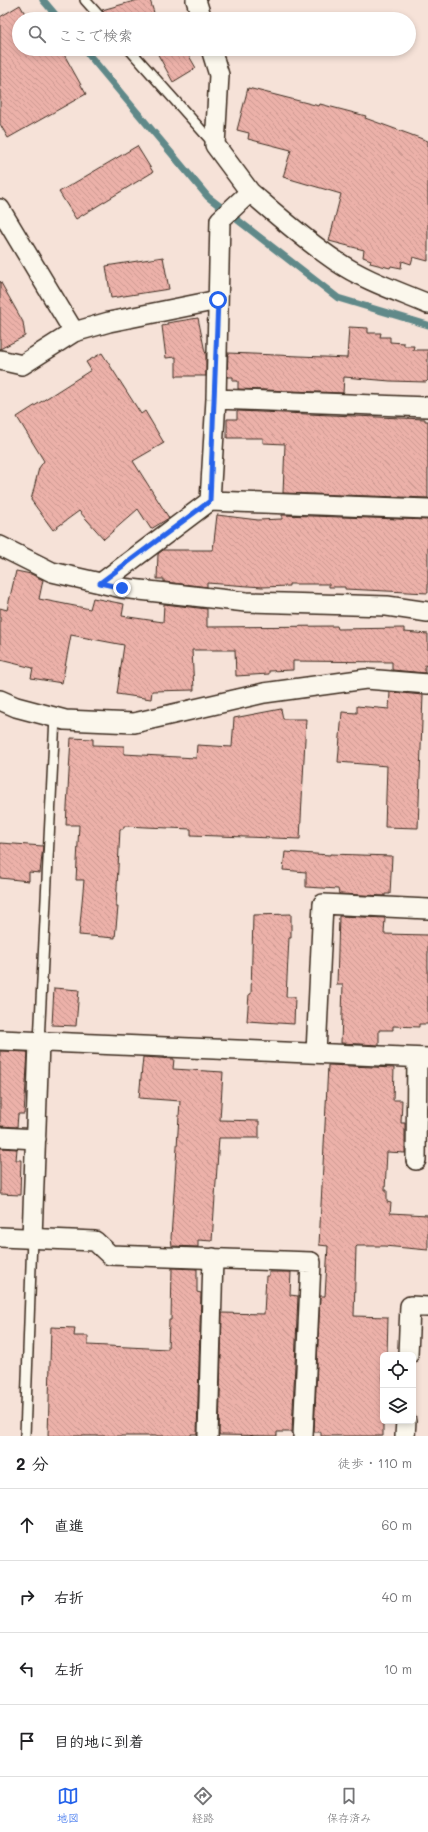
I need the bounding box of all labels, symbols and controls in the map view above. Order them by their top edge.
search box [12,12,416,56]
icon: search [26,23,48,45]
text: ここで検索 [58,25,133,45]
route start [209,291,227,309]
route end [113,579,131,597]
map controls [380,1352,416,1424]
button: locate [380,1352,416,1388]
button: layers [380,1388,416,1424]
text: 2 分 [16,1452,49,1474]
text: 徒歩 · 110 m [338,1454,412,1471]
icon: ahead [16,1514,38,1536]
text: 直進 [54,1515,84,1535]
text: 60 m [382,1516,412,1533]
icon: right [16,1586,38,1608]
text: 右折 [54,1587,84,1607]
text: 40 m [382,1588,412,1605]
icon: left [16,1658,38,1680]
text: 左折 [54,1659,84,1679]
text: 10 m [384,1660,412,1677]
icon: arrive [16,1730,38,1752]
text: 目的地に到着 [54,1731,144,1751]
tab: 地図 [57,1785,79,1825]
tab: 経路 [192,1785,214,1825]
tab: 保存済み [327,1785,371,1825]

